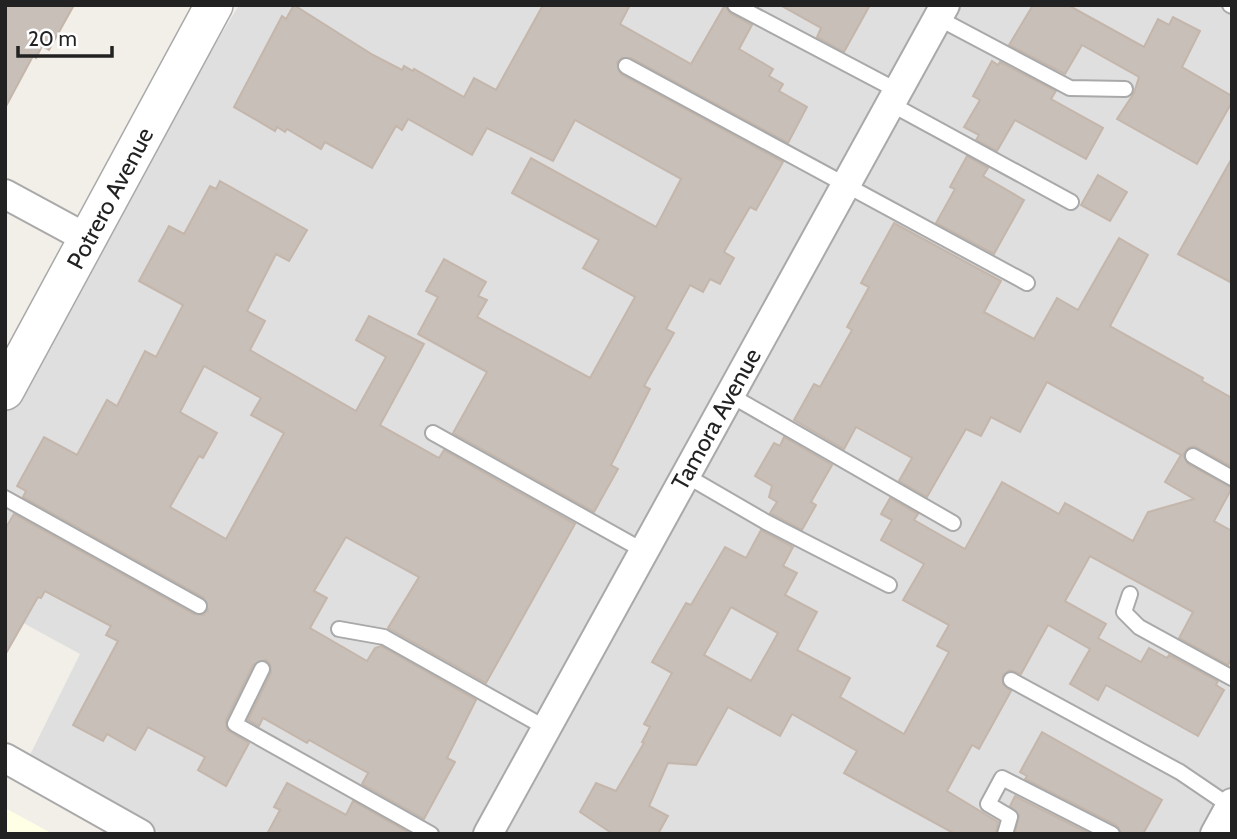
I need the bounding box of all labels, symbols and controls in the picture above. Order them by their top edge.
scale bar [18,14,112,58]
text: 20 m [28,26,77,51]
street label: Potrero Avenue [61,122,159,274]
street label: Tamora Avenue [665,343,767,495]

